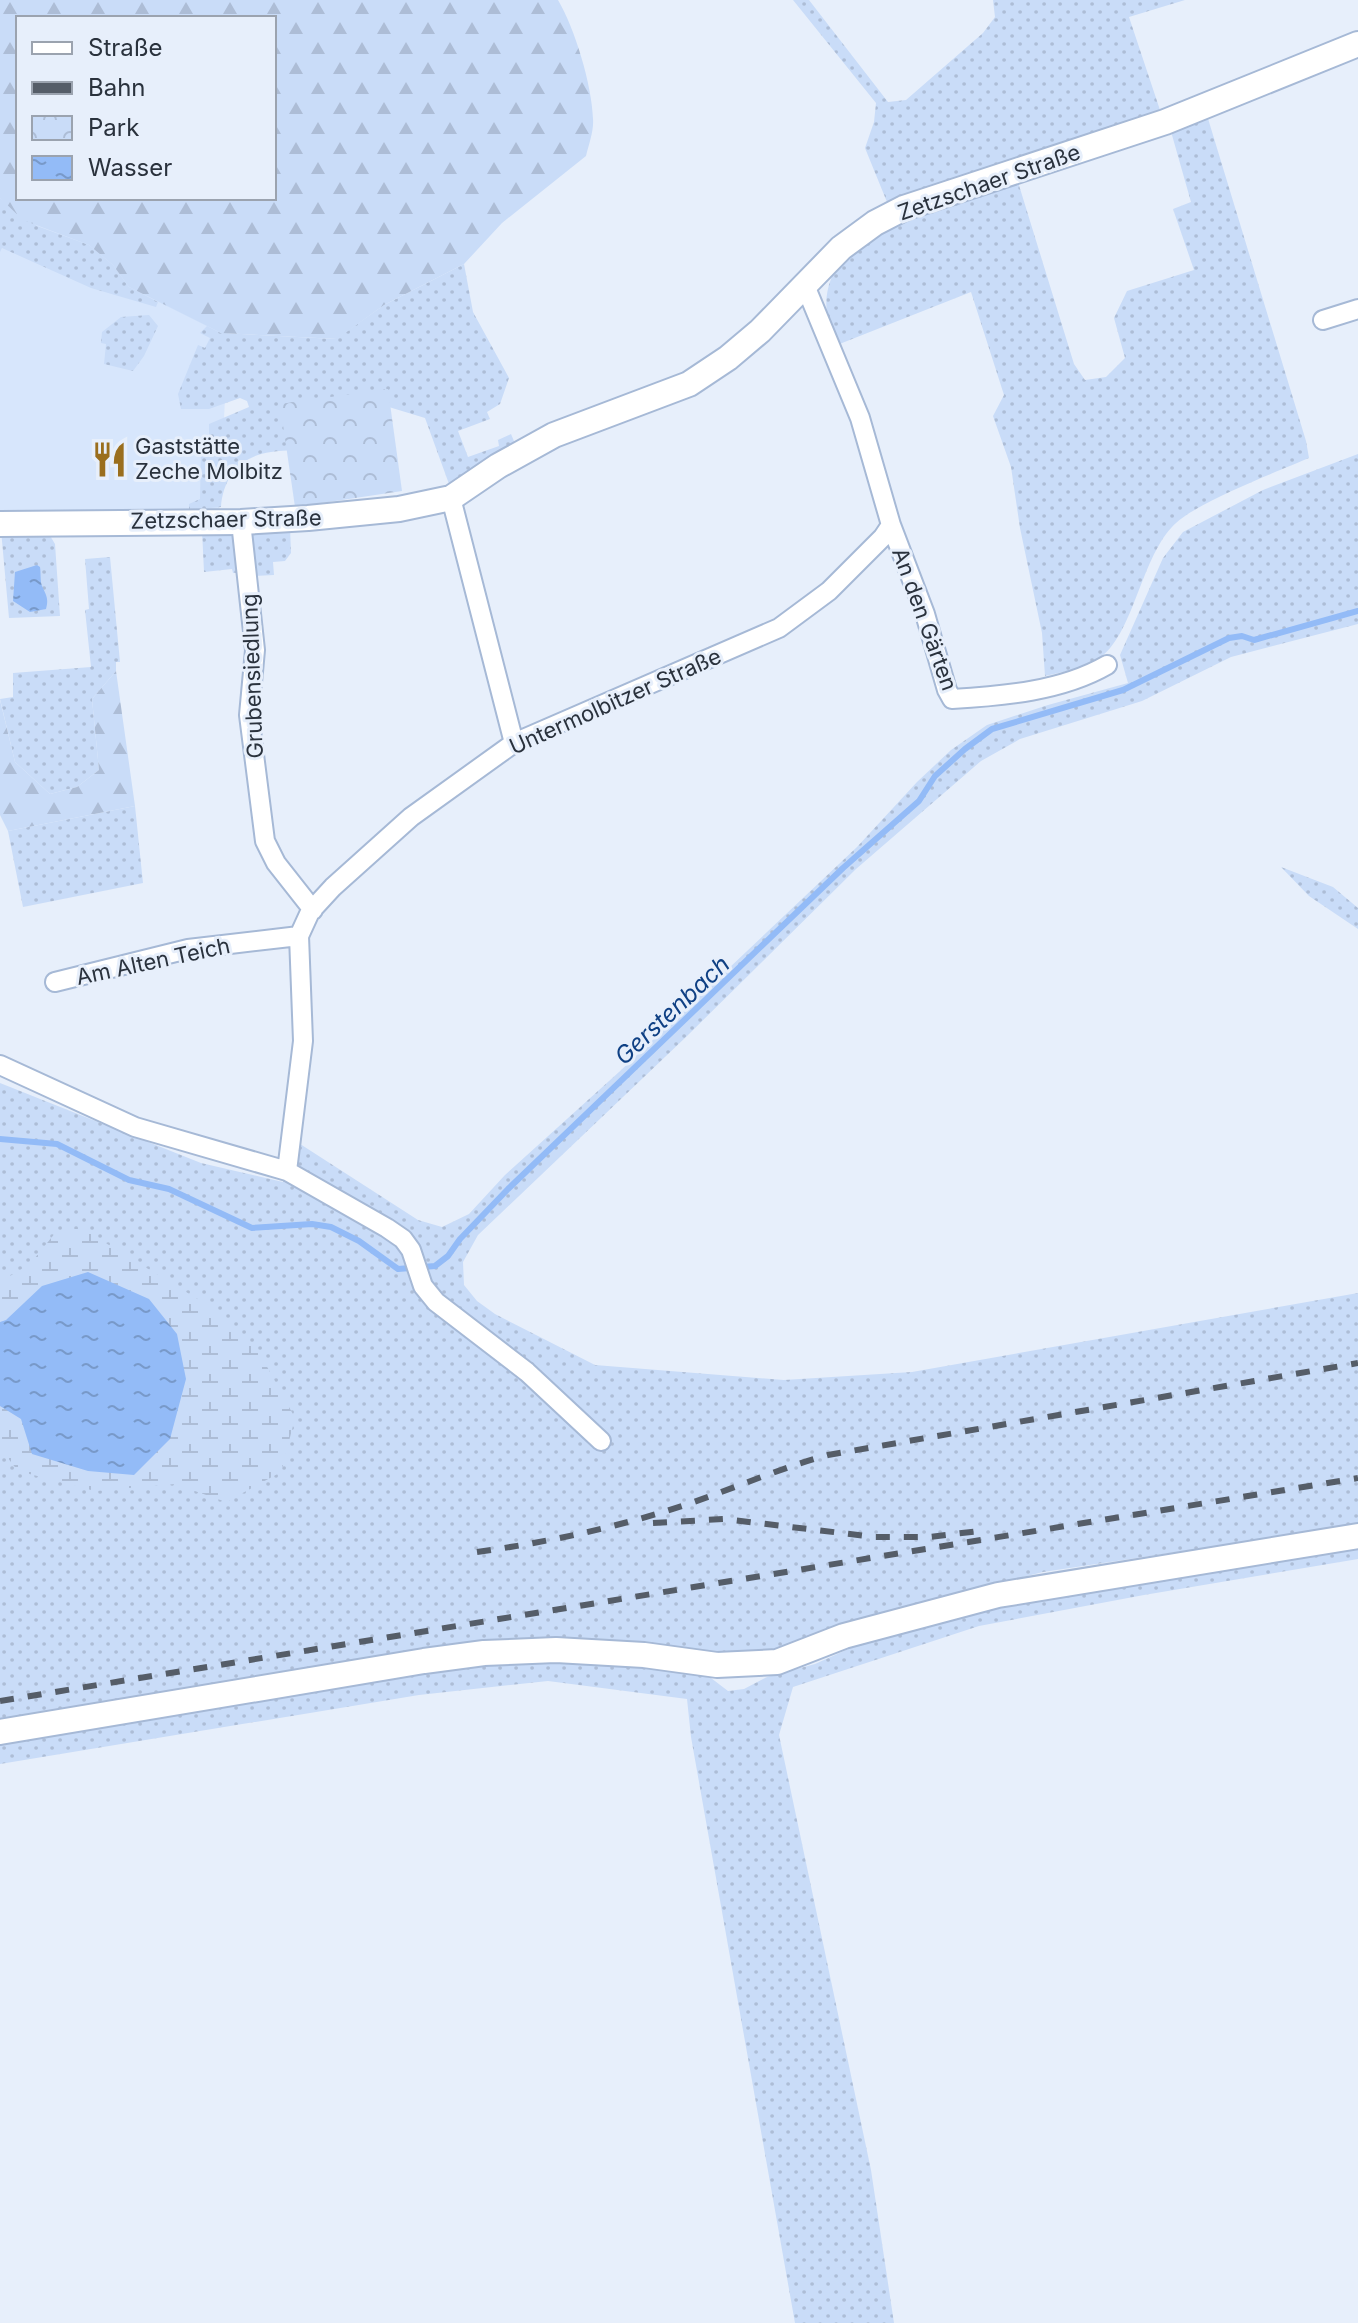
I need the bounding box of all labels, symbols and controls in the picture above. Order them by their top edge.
legend [16,16,276,200]
text: Straße [88,33,163,62]
text: Bahn [88,73,146,102]
text: Park [88,113,139,142]
street label: Zetzschaer Straße [894,139,1084,225]
text: Wasser [88,153,172,182]
place label: Gaststätte Zeche Molbitz [135,433,283,484]
restaurant icon: Gaststätte Zeche Molbitz [90,440,128,478]
street label: Zetzschaer Straße [130,504,322,534]
street label: An den Gärten [887,544,963,694]
street label: Grubensiedlung [236,593,268,759]
street label: Untermolbitzer Straße [505,643,725,759]
street label: Am Alten Teich [74,932,232,990]
water label: Gerstenbach [609,949,735,1071]

